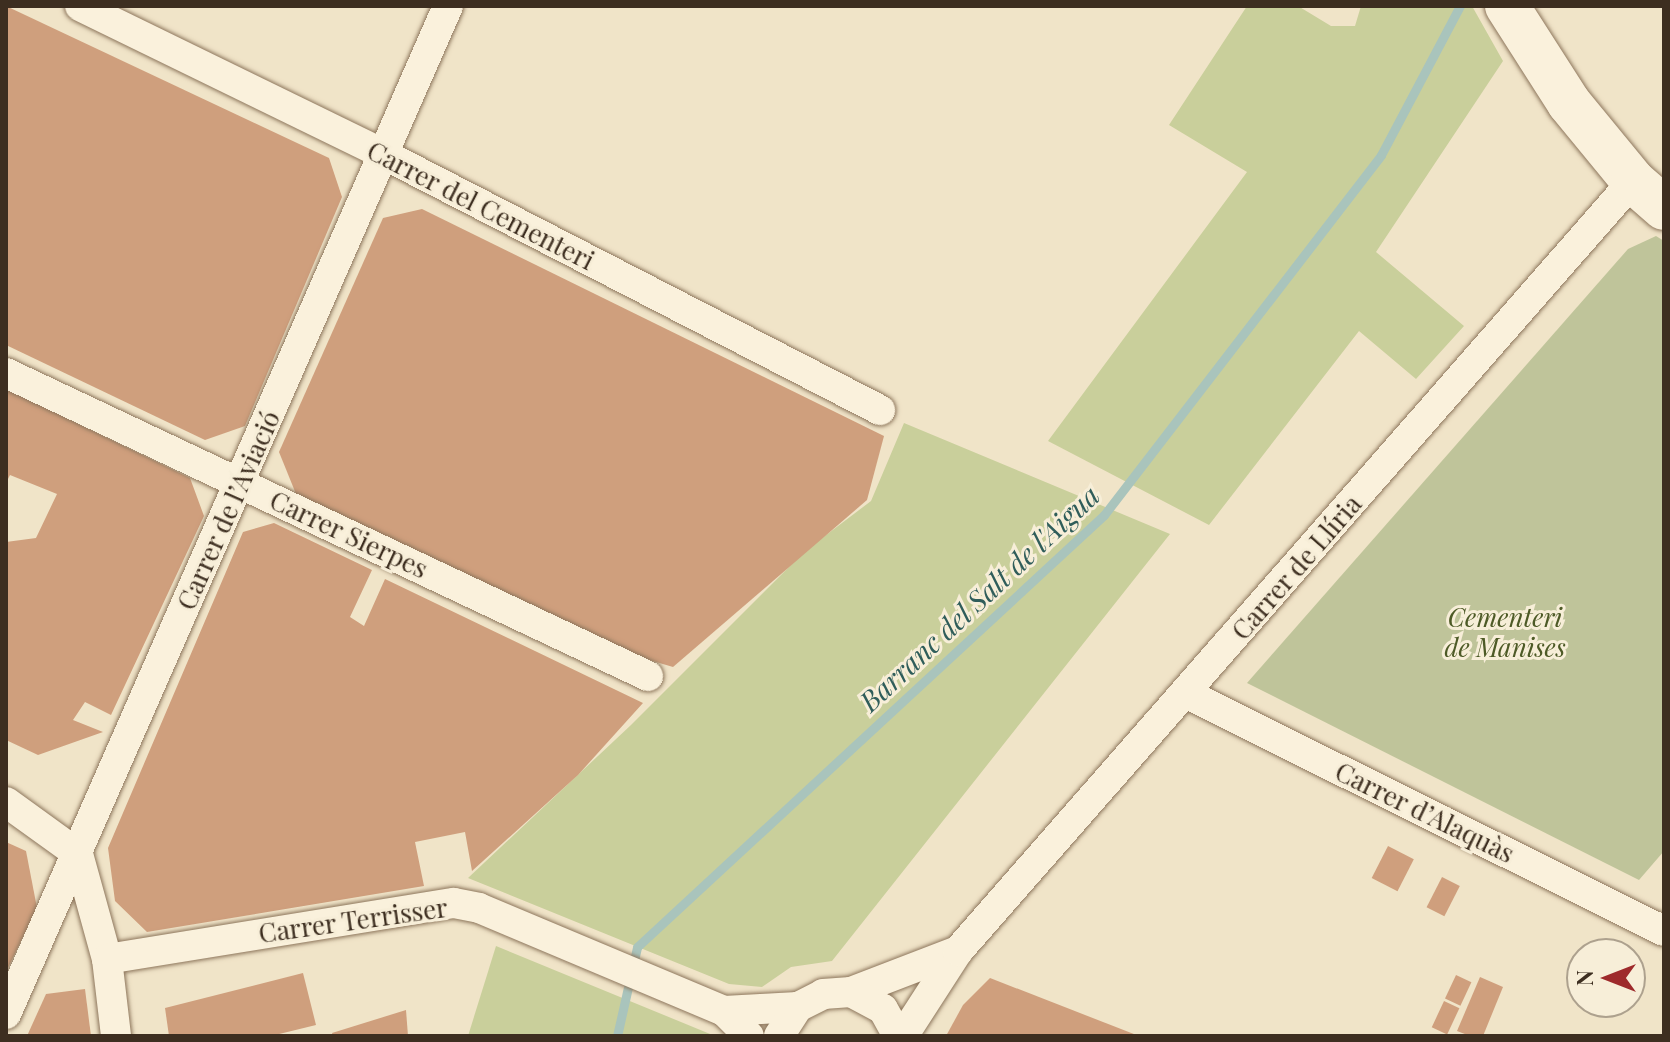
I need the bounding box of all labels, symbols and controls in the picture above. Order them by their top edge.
street label: Carrer del Cementeri [362,134,600,276]
street label: Carrer de l’Aviació [170,405,286,615]
water label: Barranc del Salt de l'Aigua [852,478,1106,718]
street label: Carrer Sierpes [265,484,433,584]
street label: Carrer de Llíria [1225,488,1367,646]
park label: Cementeri de Manises [1444,601,1566,662]
street label: Carrer d’Alaquàs [1330,755,1520,869]
street label: Carrer Terrisser [256,891,450,949]
north arrow [1566,938,1646,1018]
text: N [1569,970,1599,986]

